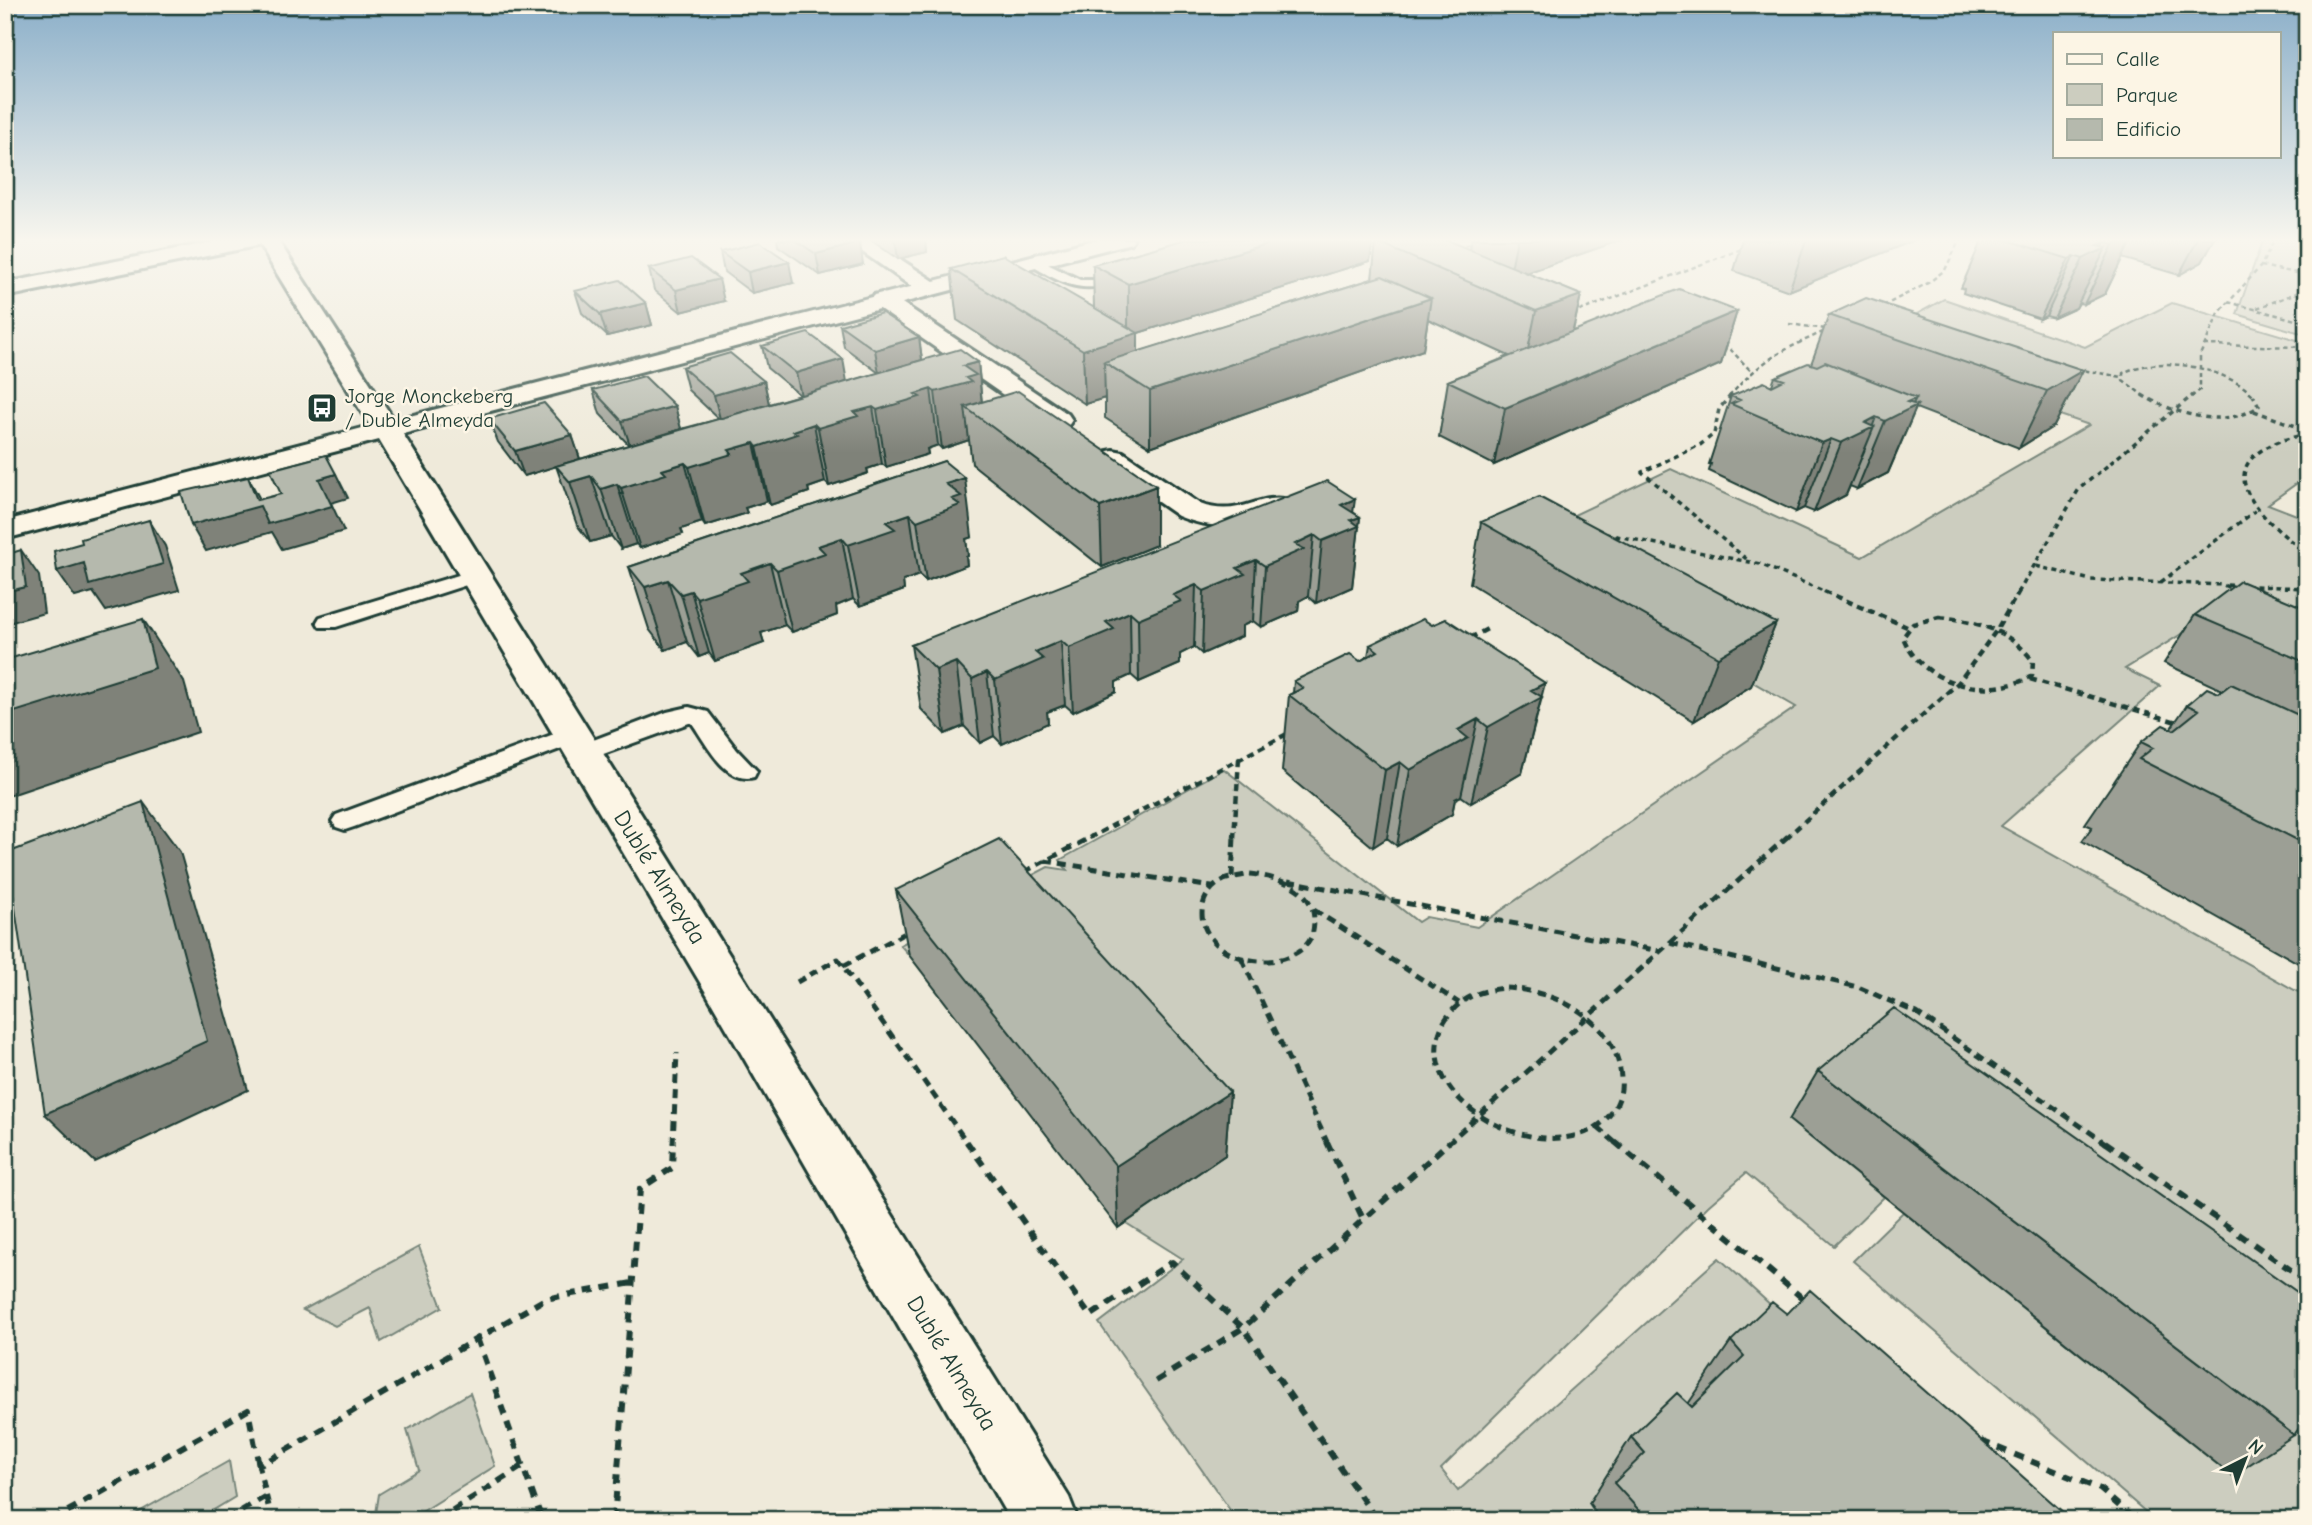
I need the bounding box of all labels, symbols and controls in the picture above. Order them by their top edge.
legend [2053,32,2280,158]
text: Calle [2116,47,2159,71]
text: Parque [2116,83,2178,107]
text: Edificio [2116,117,2181,141]
place label: Jorge Monckeberg / Duble Almeyda [345,384,513,432]
bus stop icon: Jorge Monckeberg / Duble Almeyda [305,391,339,425]
street label: Dublé Almeyda [608,805,712,949]
street label: Dublé Almeyda [901,1291,1003,1435]
north arrow [2210,1424,2280,1494]
text: N [2244,1435,2268,1459]

